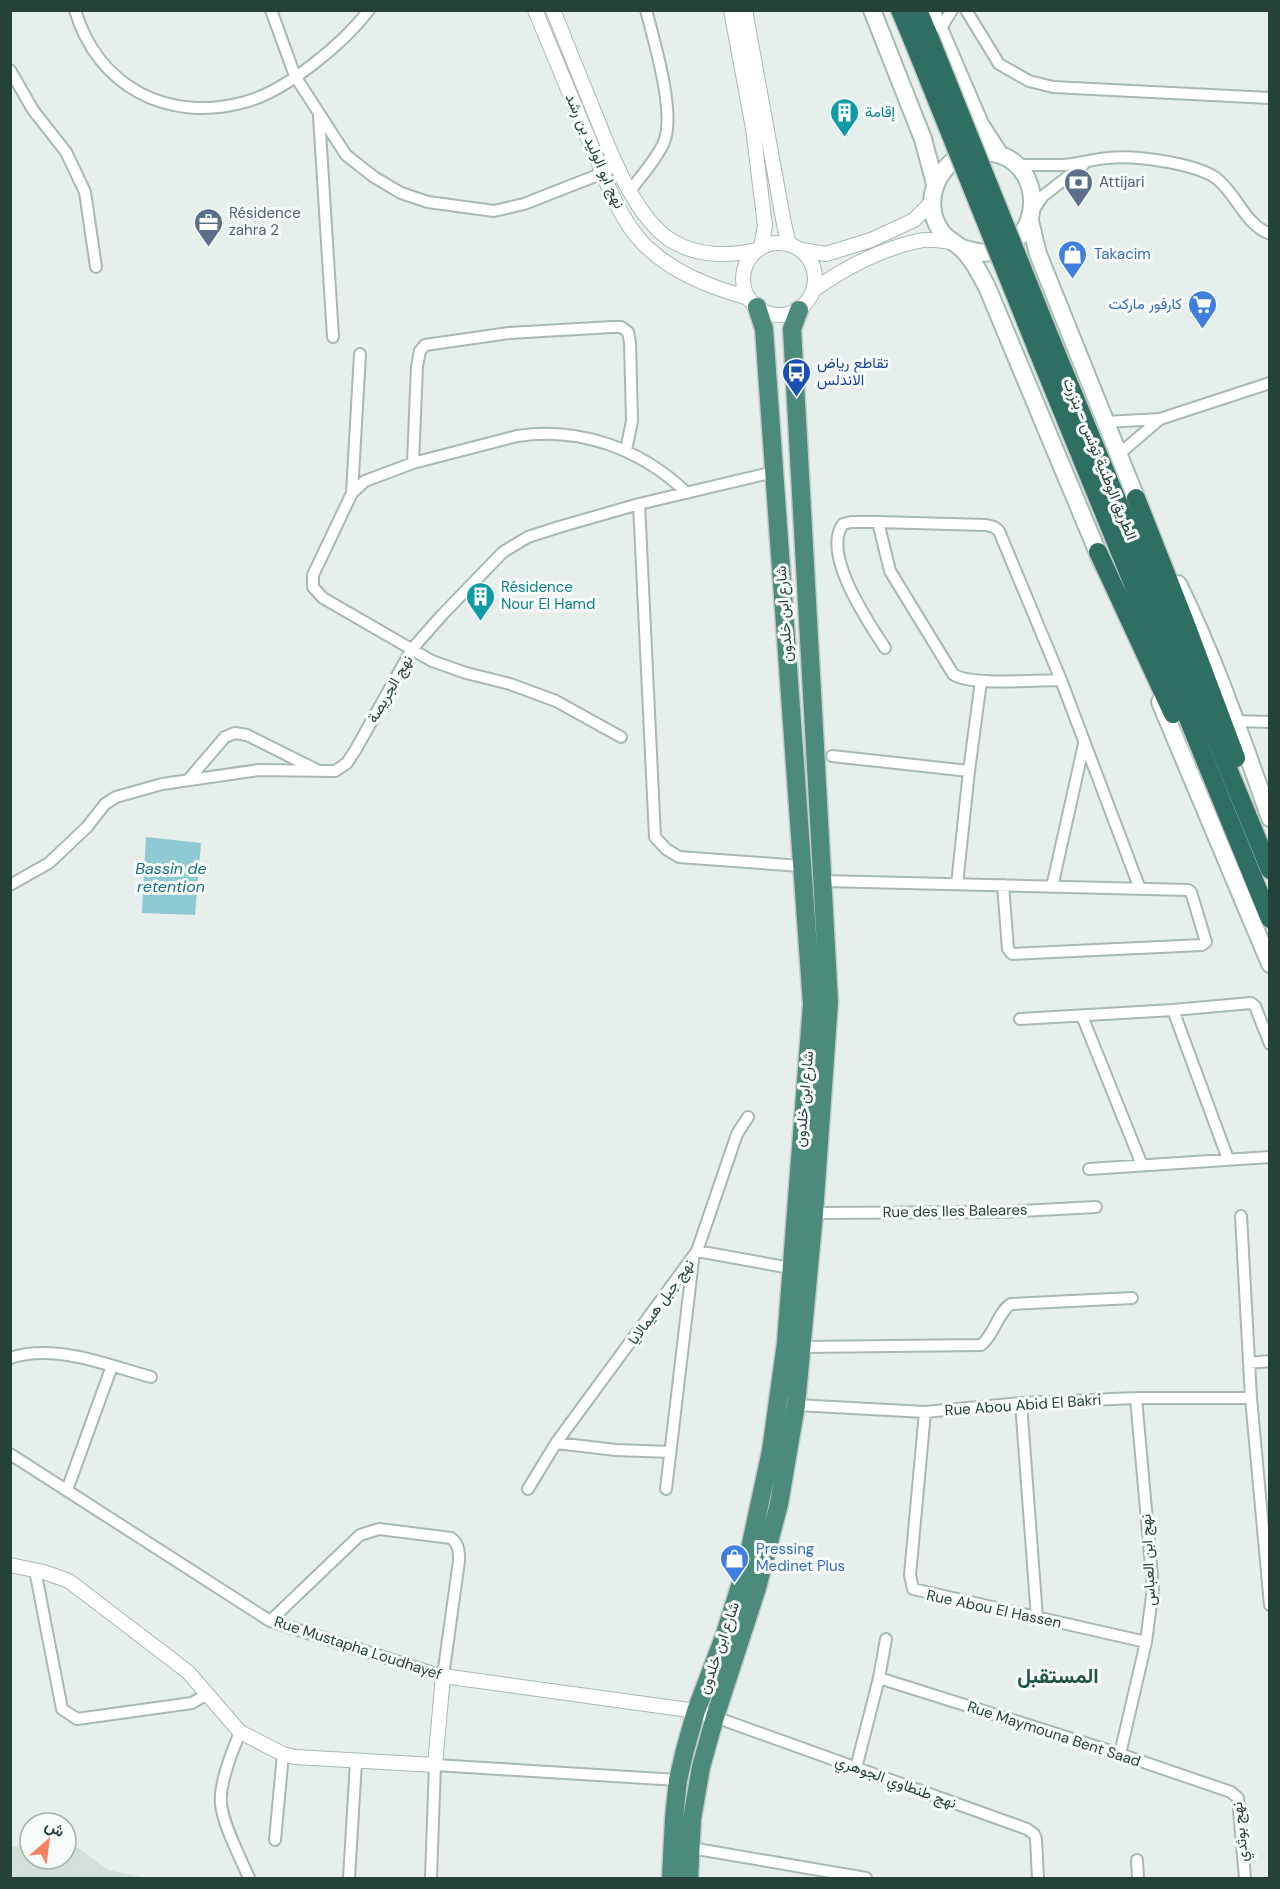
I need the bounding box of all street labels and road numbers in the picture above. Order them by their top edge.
street label: نهج ابو الوليد بن رشد [560,90,629,212]
street label: الطريق الوطنية تونس - بنزرت [1058,375,1142,543]
street label: شارع ابن خلدون [771,565,798,663]
street label: نهج الجريصة [363,651,418,727]
street label: شارع ابن خلدون [790,1050,819,1148]
street label: Rue des Iles Baleares [882,1200,1028,1222]
street label: نهج جبل هيمالايا [623,1255,700,1349]
street label: Rue Abou Abid El Bakri [944,1390,1102,1420]
street label: نهج ابن العباس [1136,1513,1161,1606]
street label: Rue Abou El Hassen [925,1585,1063,1633]
street label: شارع ابن خلدون [694,1599,745,1697]
street label: Rue Mustapha Loudhayef [272,1611,444,1685]
street label: Rue Maymouna Bent Saad [965,1697,1143,1771]
street label: نهج طنطاوي الجوهري [832,1751,959,1816]
street label: نهج بوثدي [1227,1801,1256,1863]

